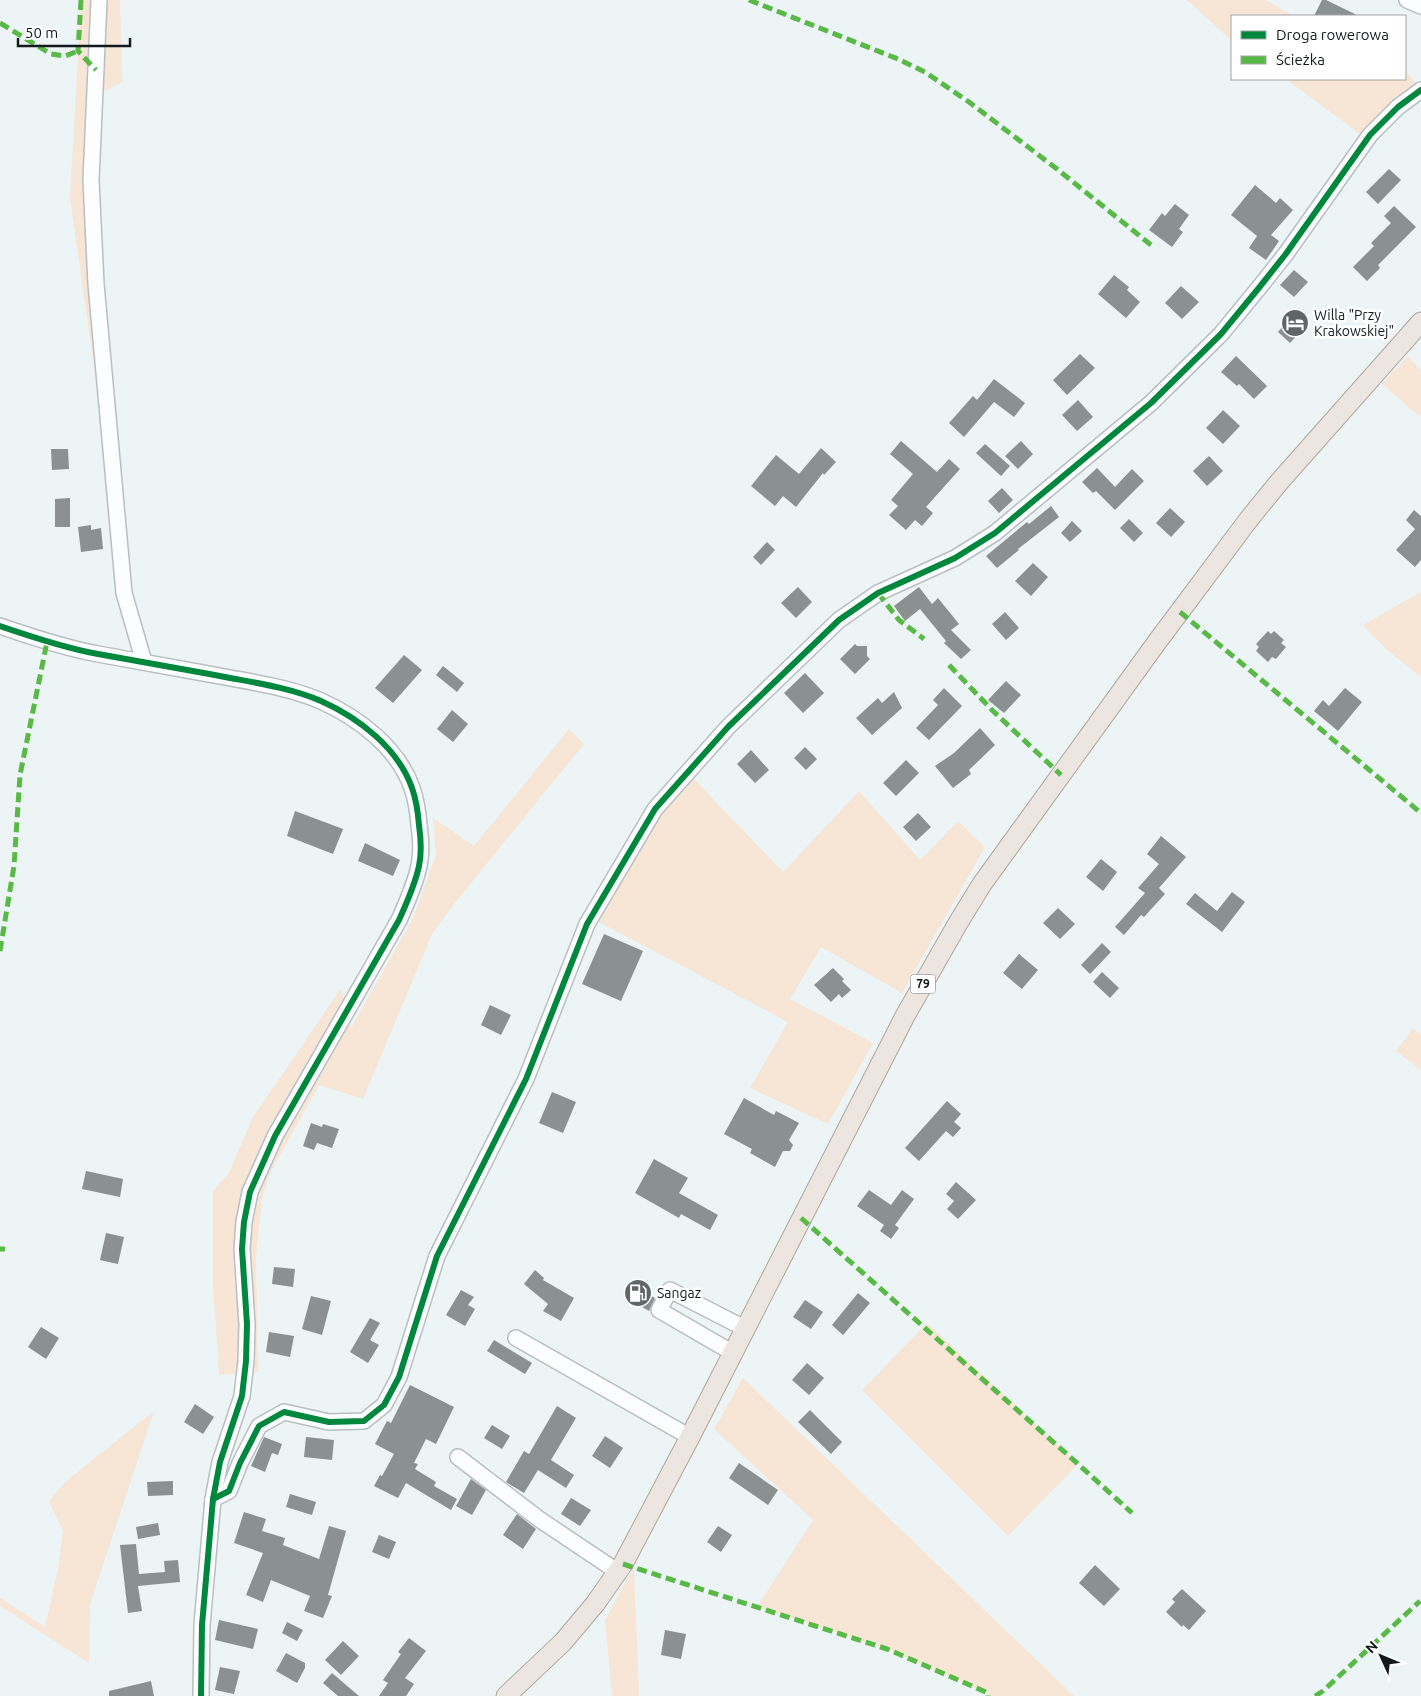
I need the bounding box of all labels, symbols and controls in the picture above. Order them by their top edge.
scale bar [18,15,130,47]
legend [1231,15,1406,80]
text: 50 m [25,24,58,41]
text: Droga rowerowa [1276,26,1389,43]
text: Ścieżka [1276,51,1325,68]
place label: Willa "Przy Krakowskiej" [1314,307,1394,339]
hotel icon: Willa "Przy Krakowskiej" [1280,308,1310,338]
road number: 79 [910,974,936,994]
fuel station icon: Sangaz [623,1278,653,1308]
place label: Sangaz [657,1285,701,1301]
north arrow [1356,1631,1406,1681]
text: N [1362,1638,1381,1656]

